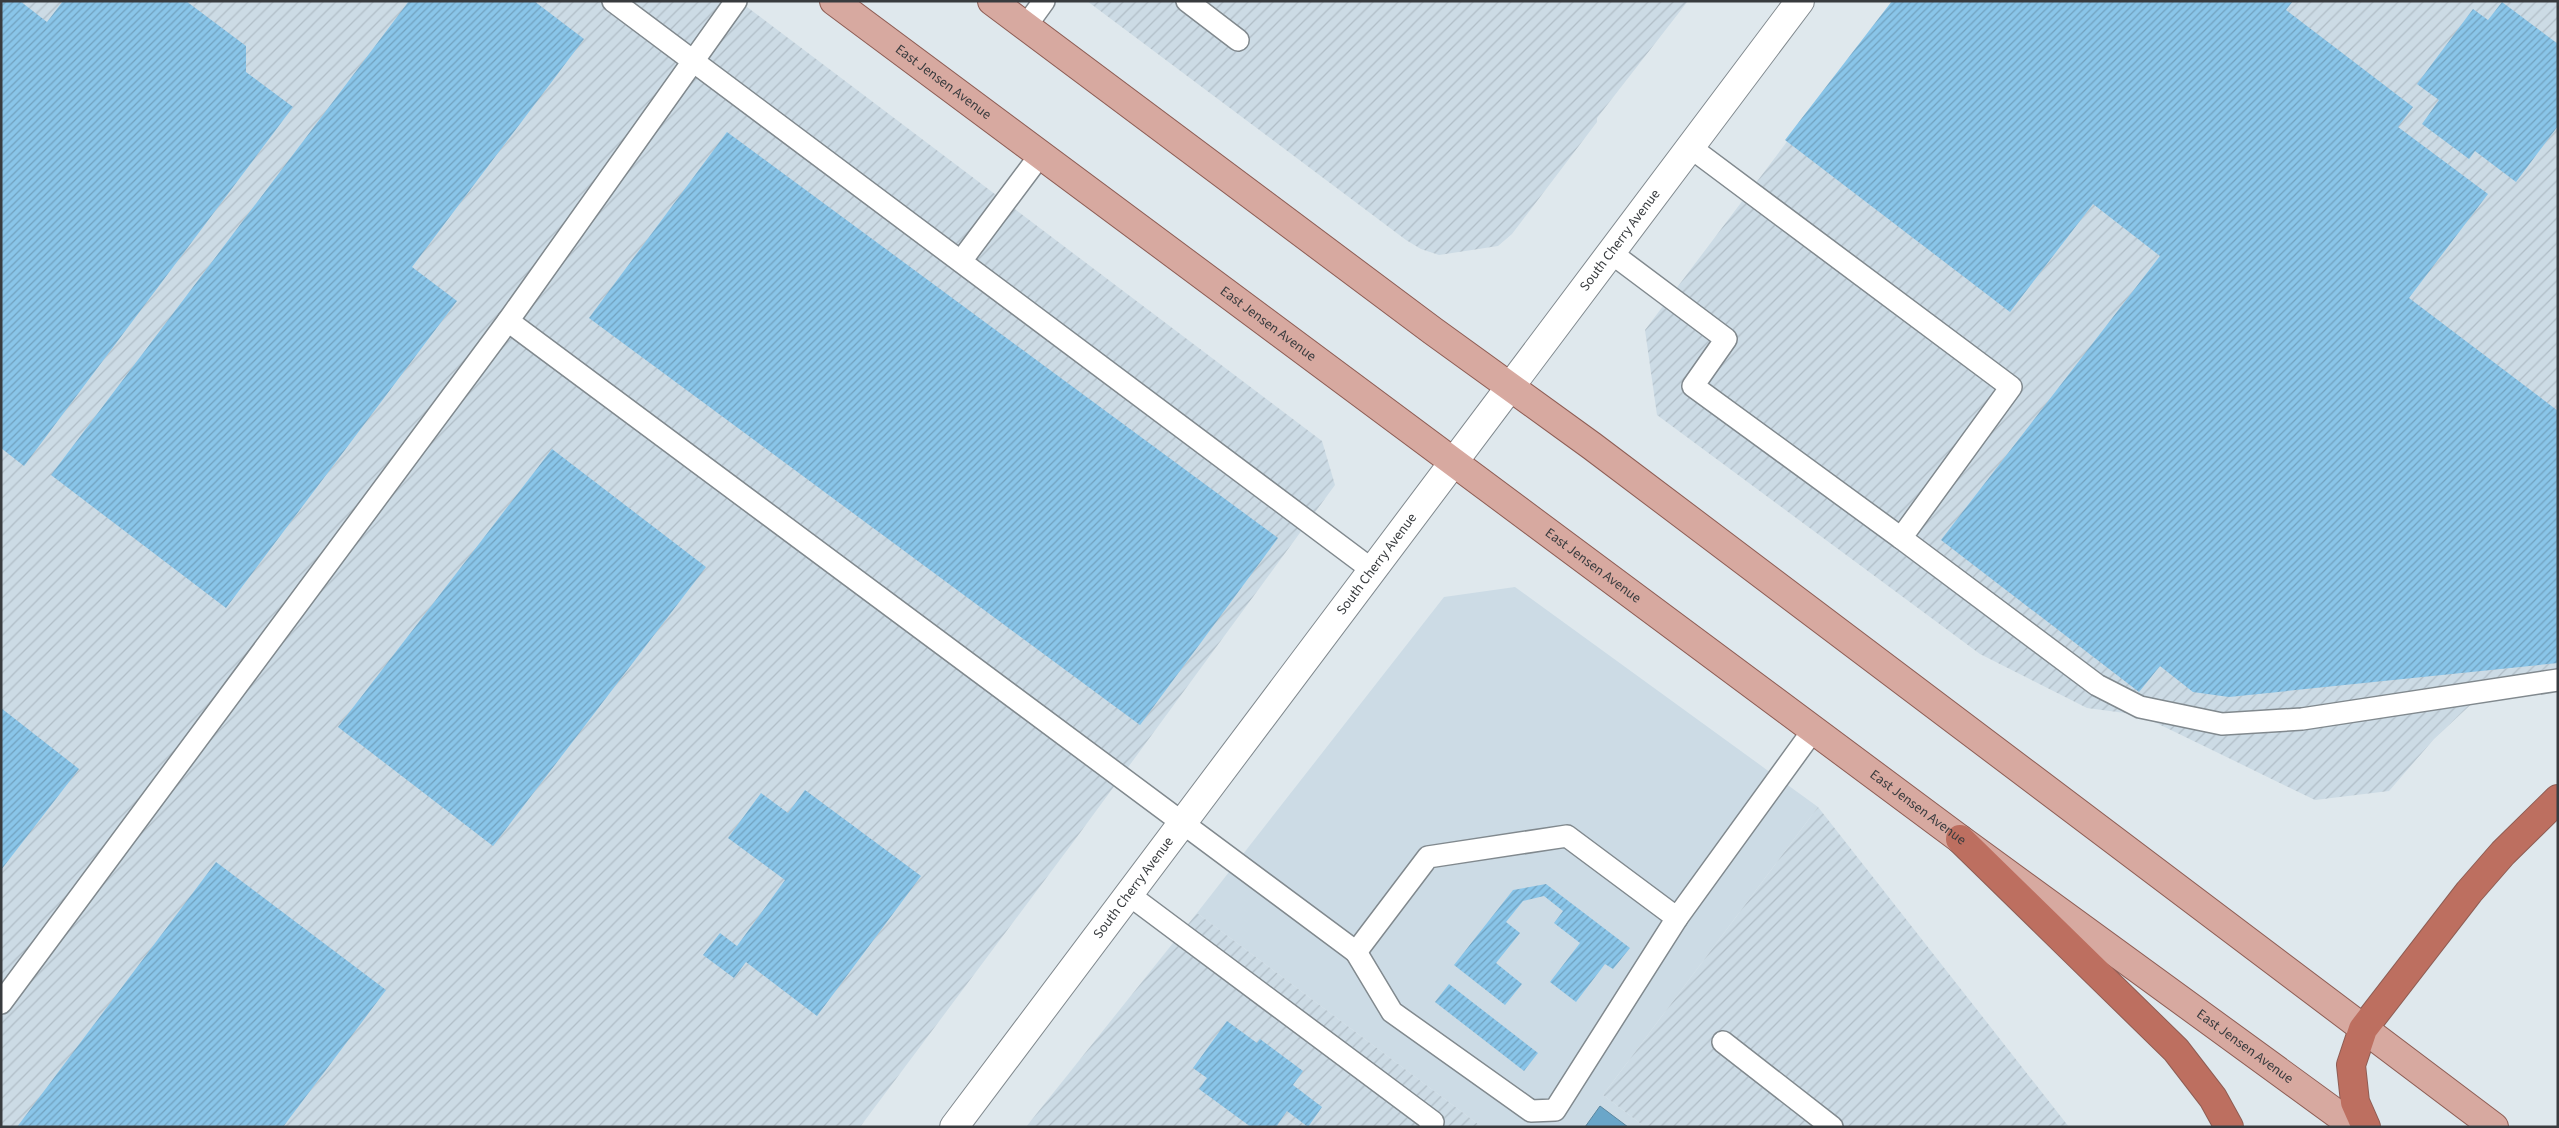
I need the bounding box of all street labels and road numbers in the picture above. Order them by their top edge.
street label: East Jensen Avenue [891,40,995,125]
street label: South Cherry Avenue [1575,185,1665,296]
street label: East Jensen Avenue [1216,282,1320,367]
street label: South Cherry Avenue [1332,509,1422,619]
street label: East Jensen Avenue [1541,523,1645,608]
street label: East Jensen Avenue [1866,765,1970,850]
street label: South Cherry Avenue [1089,833,1179,943]
street label: East Jensen Avenue [2192,1005,2297,1089]

